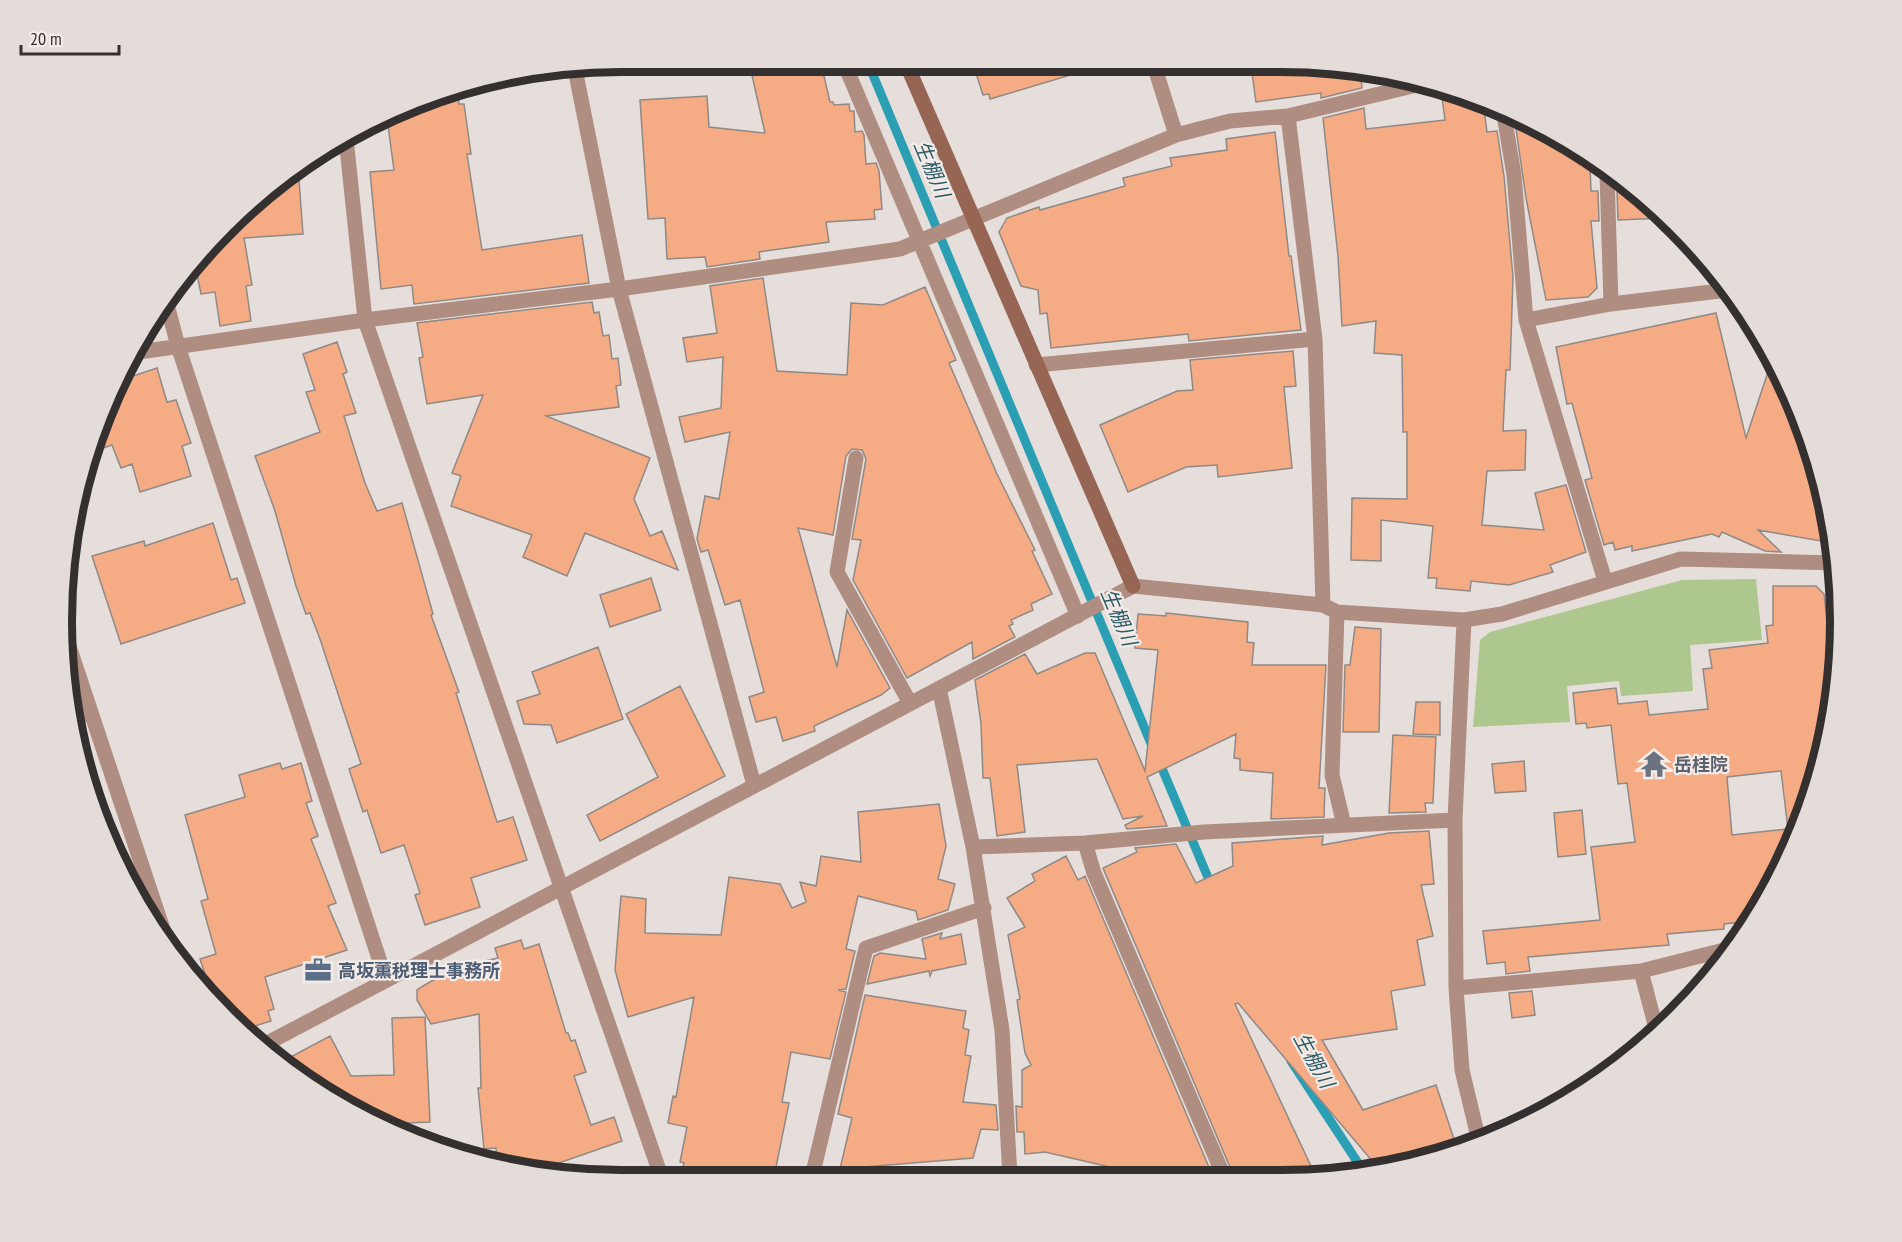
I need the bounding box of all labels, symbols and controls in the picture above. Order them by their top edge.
scale bar [21,18,118,56]
text: 20 m [30,27,62,50]
water label: 生棚川 [908,136,956,204]
water label: 生棚川 [1095,584,1143,652]
temple icon: 岳桂院 [1639,749,1669,779]
place label: 岳桂院 [1674,753,1728,776]
office icon: 高坂薫税理士事務所 [303,955,333,985]
place label: 高坂薫税理士事務所 [338,959,500,982]
water label: 生棚川 [1288,1027,1341,1094]

